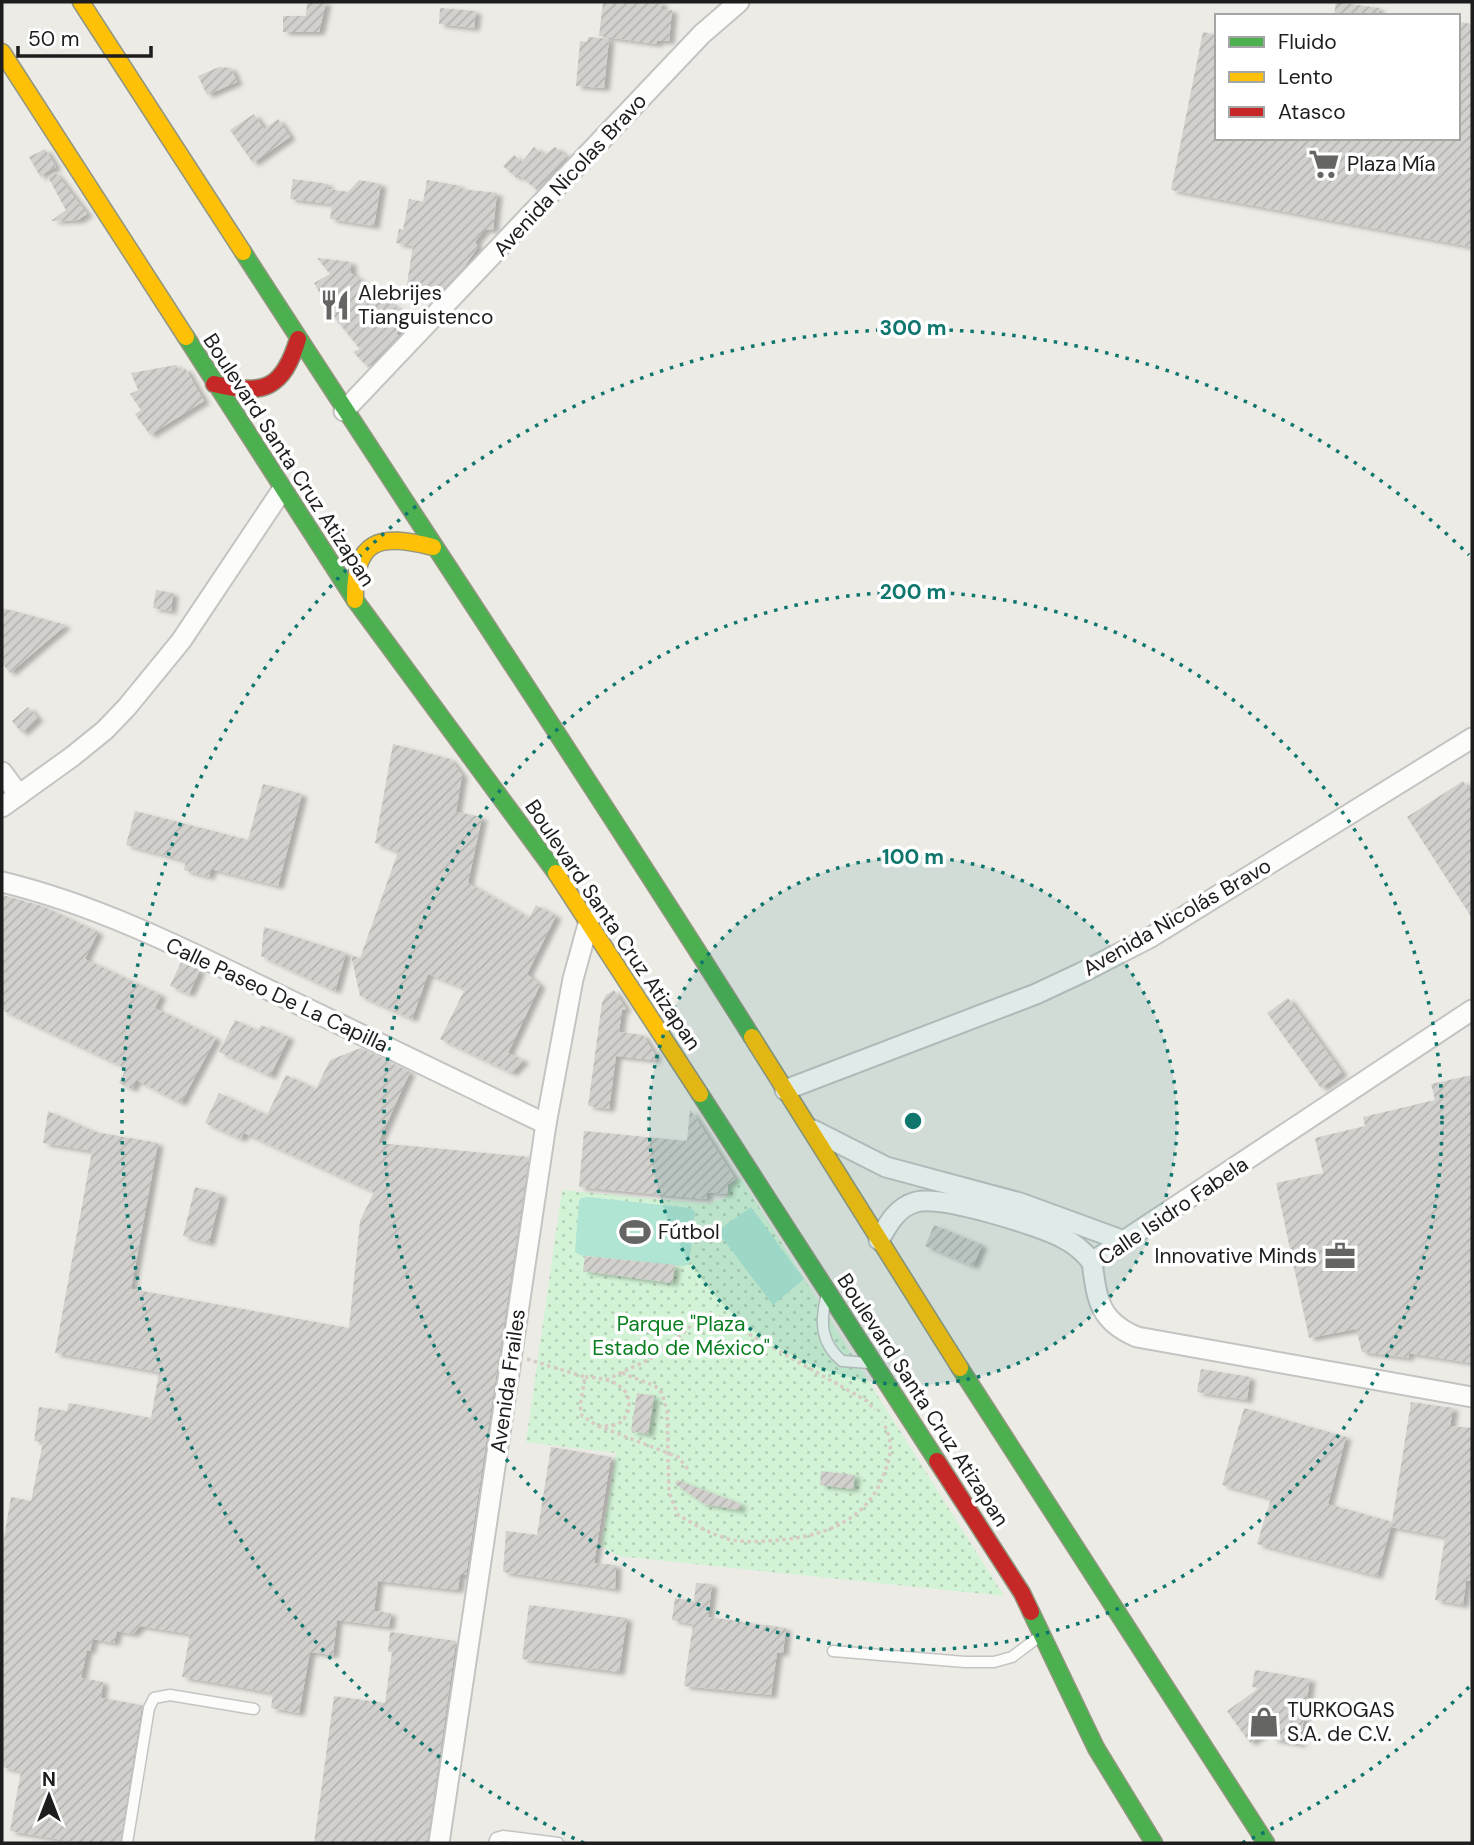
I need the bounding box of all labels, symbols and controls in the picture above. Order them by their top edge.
scale bar [18,14,150,58]
legend [1215,14,1460,140]
text: 50 m [28,25,79,53]
text: Fluido [1278,28,1337,56]
text: Lento [1278,63,1333,91]
street label: Avenida Nicolas Bravo [487,87,653,263]
text: Atasco [1278,98,1346,126]
supermarket icon: Plaza Mía [1307,147,1341,181]
place label: Plaza Mía [1347,150,1436,178]
place label: Alebrijes Tianguistenco [358,279,494,331]
restaurant icon: Alebrijes Tianguistenco [318,288,352,322]
text: 300 m [880,314,946,342]
street label: Boulevard Santa Cruz Atizapan [197,328,381,592]
text: 200 m [880,578,946,606]
street label: Boulevard Santa Cruz Atizapan [519,794,707,1056]
text: 100 m [882,843,944,871]
street label: Avenida Nicolás Bravo [1078,852,1276,982]
street label: Calle Paseo De La Capilla [161,931,393,1059]
centre of rings [901,1109,925,1133]
street label: Calle Isidro Fabela [1092,1150,1254,1272]
sports icon: Fútbol [618,1215,652,1249]
place label: Fútbol [658,1218,720,1246]
office icon: Innovative Minds [1323,1239,1357,1273]
place label: Innovative Minds [1155,1242,1317,1270]
street label: Boulevard Santa Cruz Atizapan [831,1268,1015,1532]
street label: Avenida Frailes [484,1307,532,1455]
park label: Parque "Plaza Estado de México" [592,1310,770,1362]
place label: TURKOGAS S.A. de C.V. [1287,1696,1395,1748]
shop icon: TURKOGAS S.A. de C.V. [1247,1705,1281,1739]
north arrow [14,1761,84,1831]
text: N [42,1767,56,1792]

